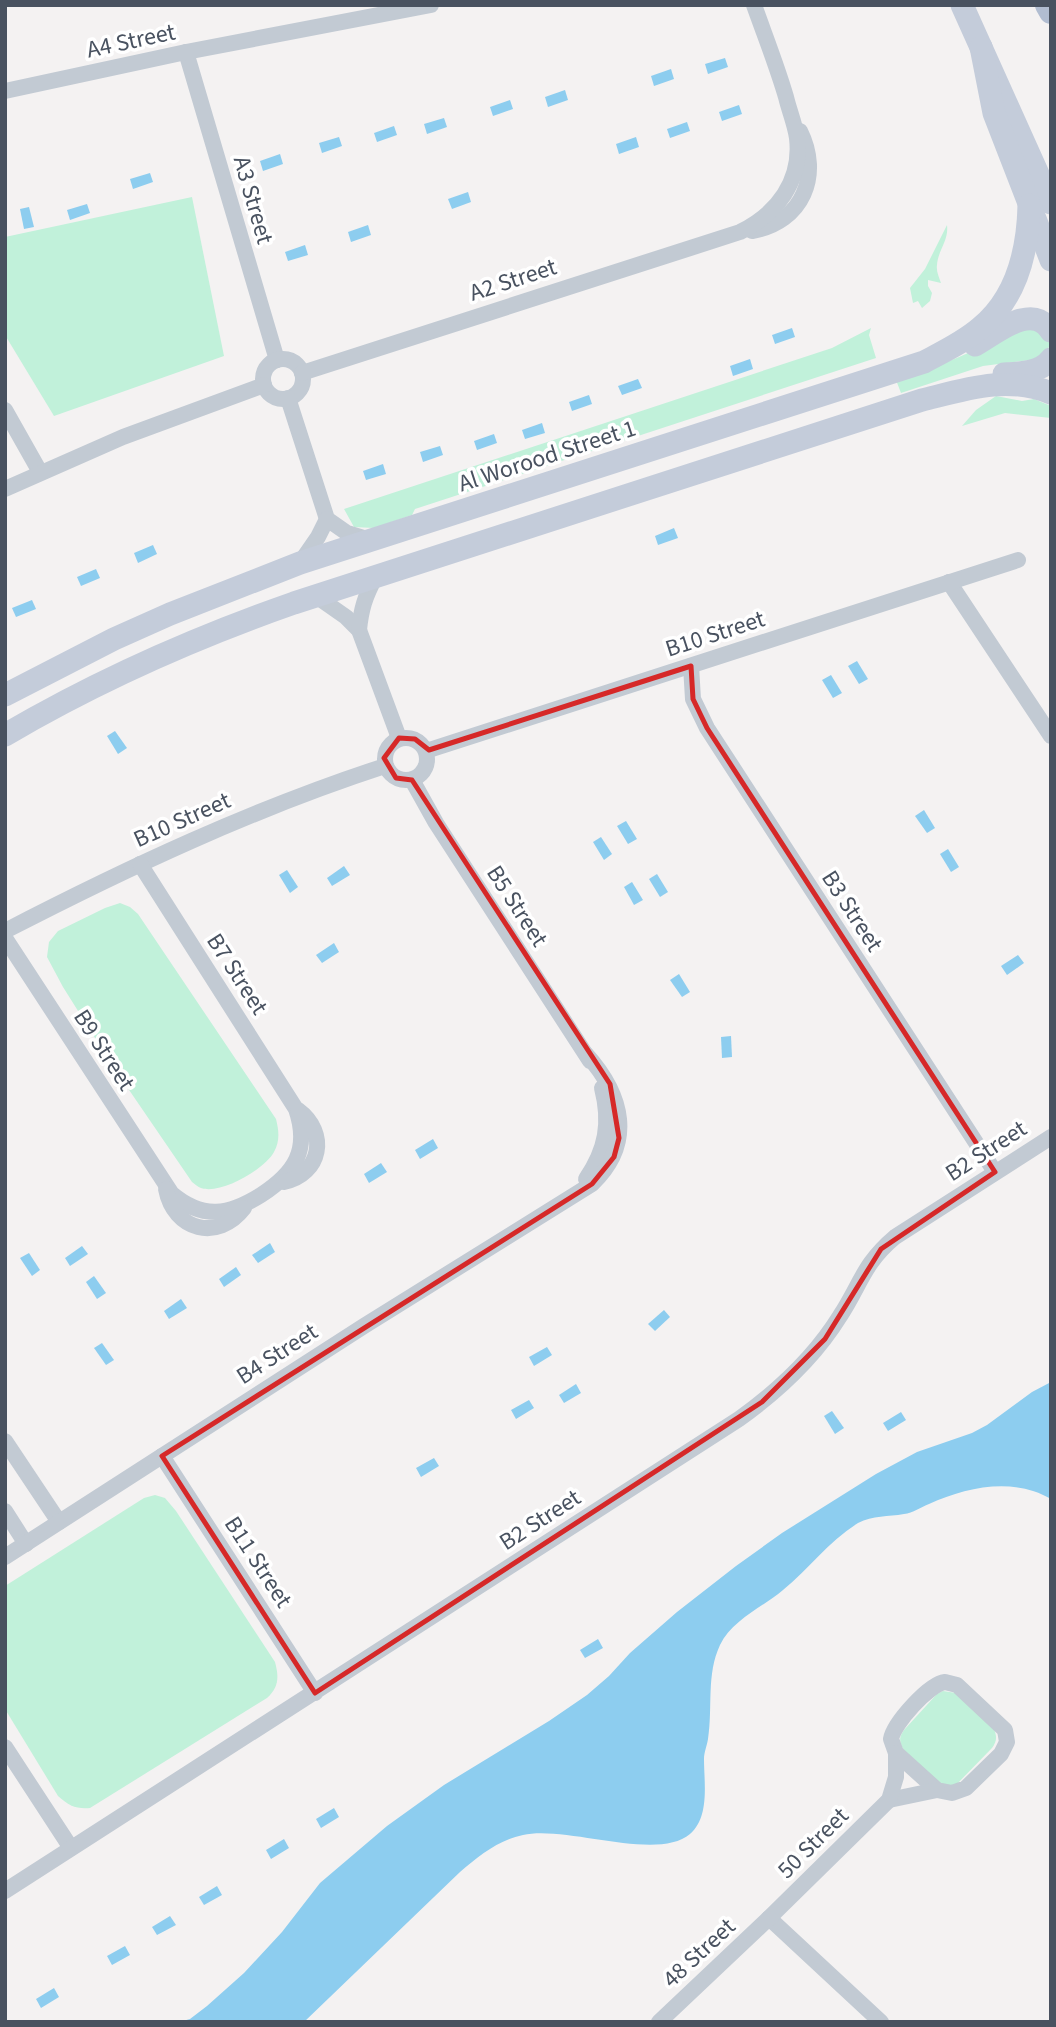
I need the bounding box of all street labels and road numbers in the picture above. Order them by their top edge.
street label: A4 Street [83,15,179,67]
street label: A3 Street [224,152,282,248]
street label: A2 Street [465,249,561,311]
street label: Al Worood Street 1 [454,411,640,501]
street label: B10 Street [661,601,769,667]
street label: B10 Street [128,783,236,857]
street label: B5 Street [478,858,556,954]
street label: B3 Street [813,863,891,959]
street label: B7 Street [198,926,276,1022]
street label: B9 Street [65,1002,143,1098]
street label: B2 Street [938,1112,1034,1190]
street label: B4 Street [229,1315,325,1393]
street label: B2 Street [492,1481,588,1559]
street label: B11 Street [215,1509,301,1615]
street label: 50 Street [769,1799,857,1887]
street label: 48 Street [655,1910,743,1996]

